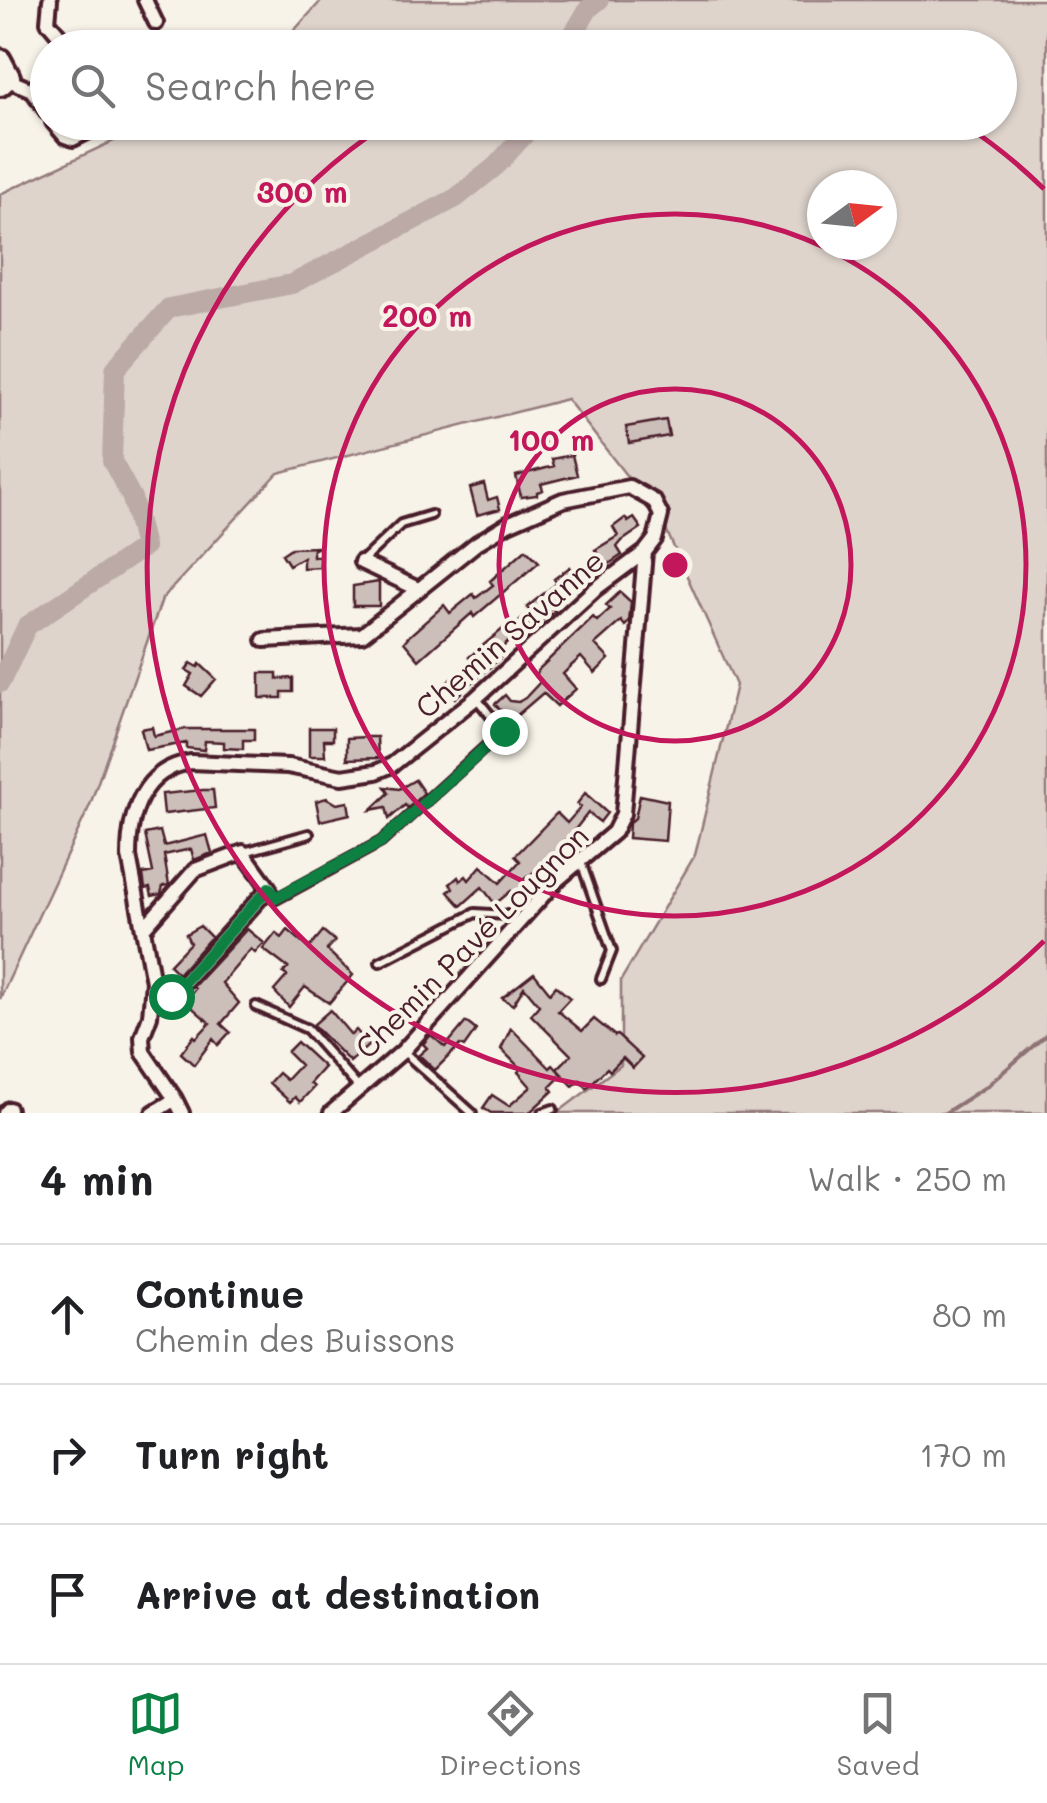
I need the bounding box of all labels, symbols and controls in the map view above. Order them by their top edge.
search box [30,30,1017,140]
icon: search [65,58,120,113]
text: Search here [145,60,376,110]
north arrow [807,170,897,260]
text: 300 m [256,171,348,211]
text: 200 m [382,295,472,335]
text: 100 m [508,419,594,459]
street label: Chemin Savanne [406,540,612,726]
centre of rings [657,547,693,583]
route end [482,709,528,755]
street label: Chemin Pavé Lougnon [346,816,596,1066]
route start [149,974,195,1020]
text: 4 min [40,1151,153,1206]
text: Walk · 250 m [808,1157,1007,1199]
text: Continue [135,1268,304,1318]
icon: ahead [40,1287,95,1342]
text: 80 m [932,1293,1007,1335]
text: Chemin des Buissons [135,1318,455,1360]
icon: right [40,1427,95,1482]
text: Turn right [135,1429,329,1479]
text: 170 m [919,1433,1007,1475]
icon: arrive [40,1567,95,1622]
text: Arrive at destination [135,1569,540,1619]
tab: Map [127,1686,184,1782]
tab: Directions [439,1686,582,1782]
tab: Saved [836,1686,920,1782]

